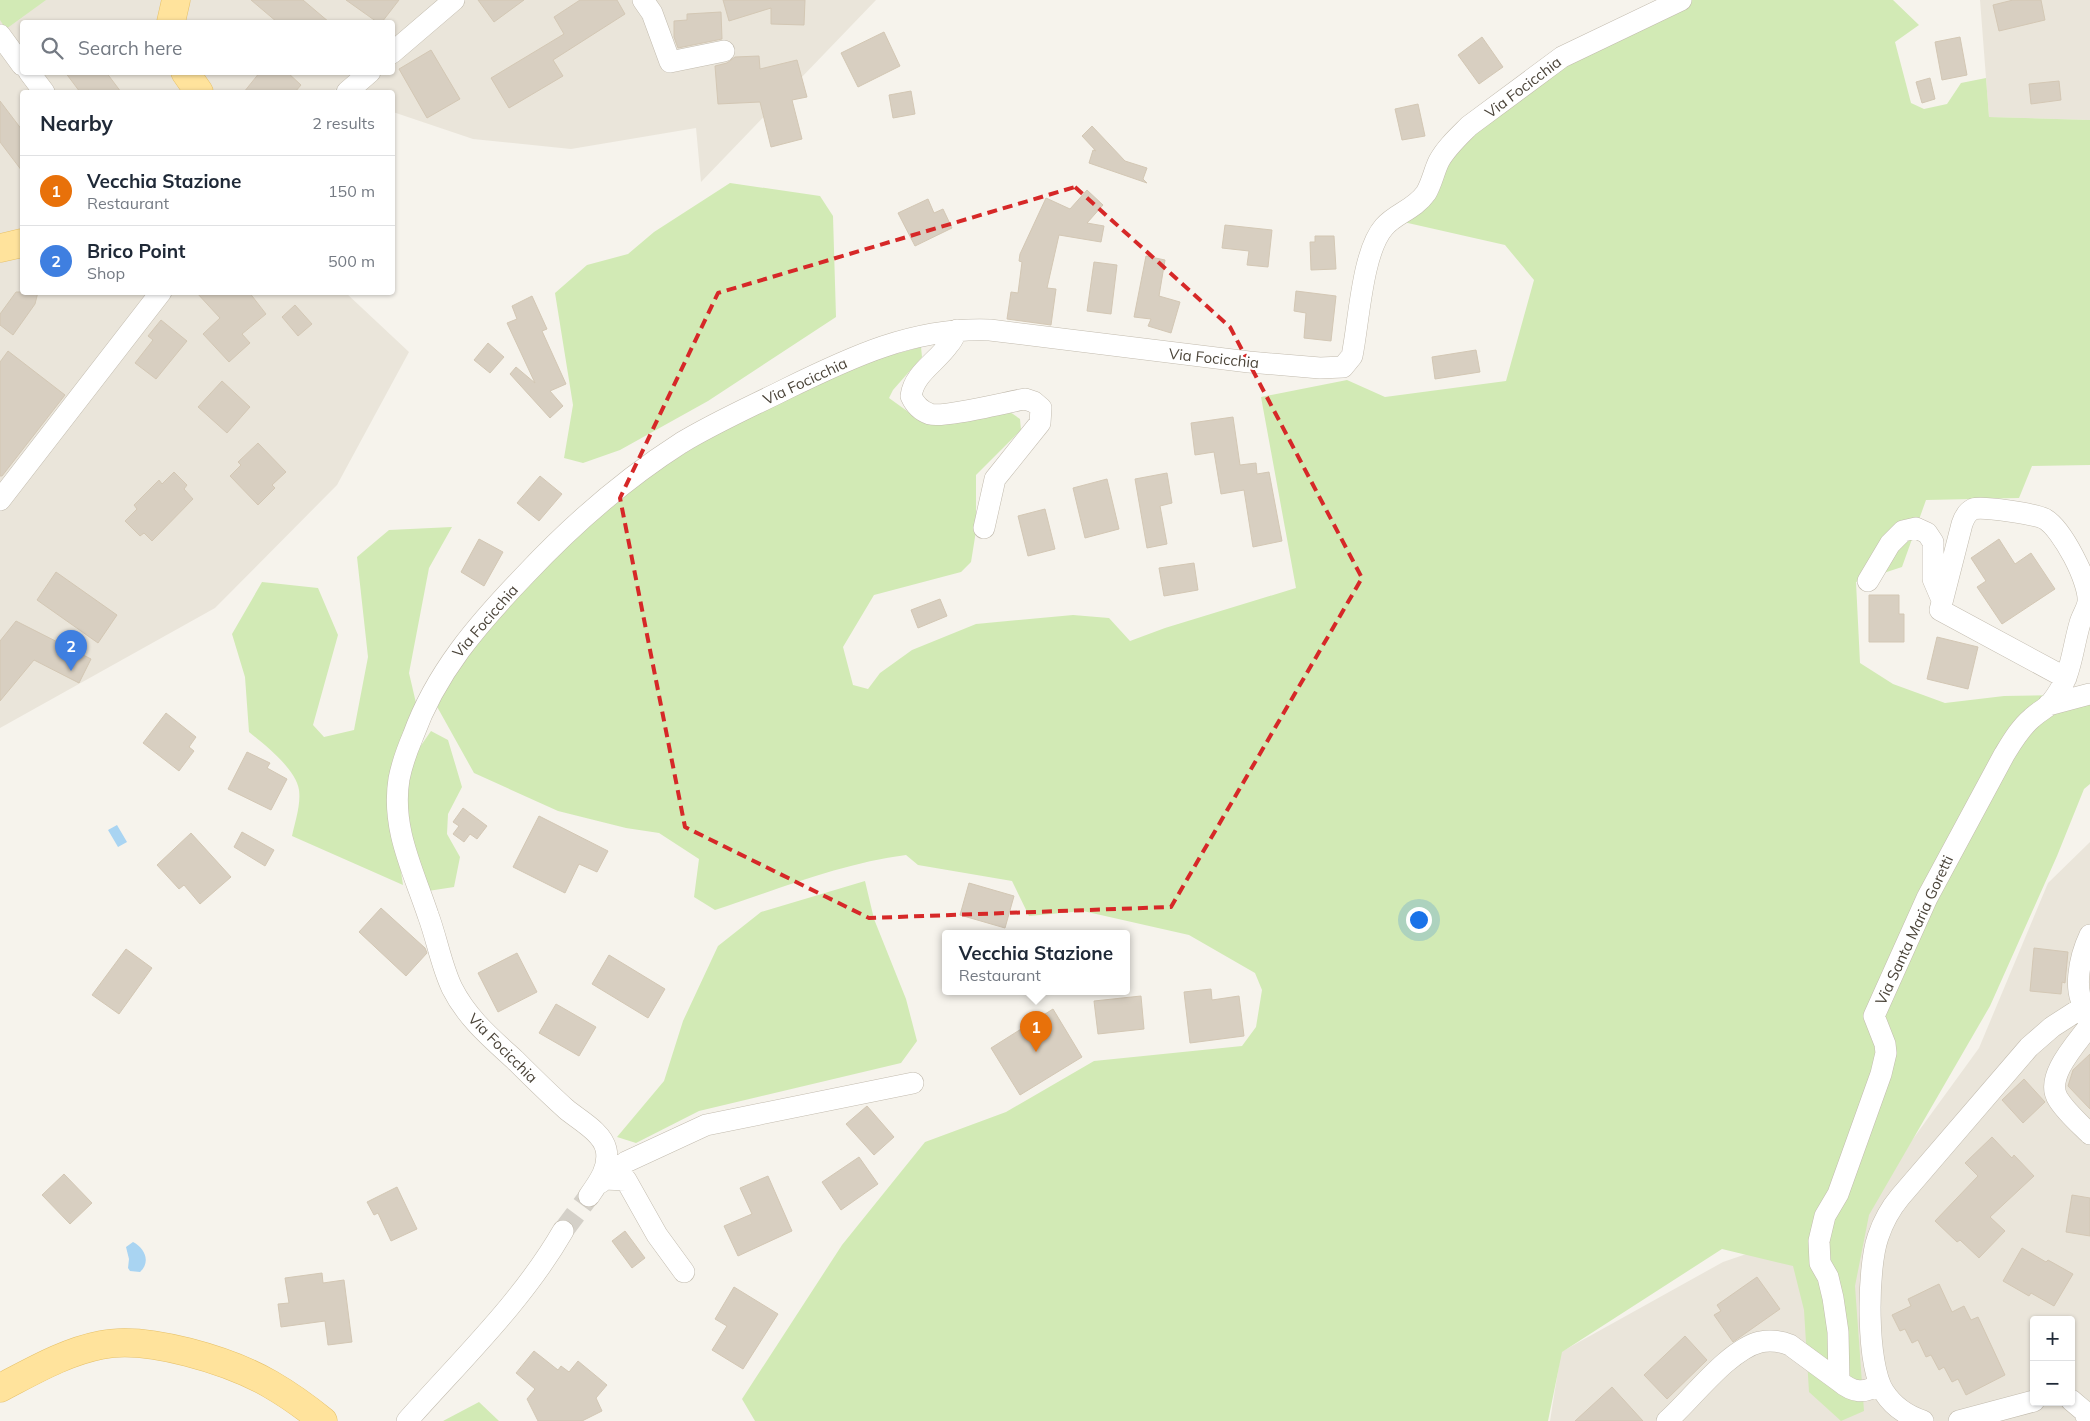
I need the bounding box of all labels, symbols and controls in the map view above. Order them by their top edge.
search box [20,20,395,75]
icon: search [38,34,66,62]
text: Search here [78,36,182,60]
street label: Via Focicchia [1481,52,1565,122]
text: Nearby [40,110,113,136]
text: 2 results [312,113,375,133]
text: Vecchia Stazione [87,169,242,193]
text: 1 [51,181,61,201]
text: 150 m [328,181,375,201]
text: Restaurant [87,193,169,213]
text: Brico Point [87,239,185,263]
text: 2 [51,251,61,271]
text: 500 m [328,251,375,271]
text: Shop [87,263,125,283]
street label: Via Focicchia [1168,344,1260,372]
street label: Via Focicchia [760,353,850,409]
street label: Via Focicchia [448,581,522,661]
pin: 2 [55,630,87,671]
street label: Via Santa Maria Goretti [1871,852,1957,1008]
your location [1406,907,1432,933]
popup [942,930,1130,995]
text: Vecchia Stazione [959,941,1113,965]
text: Restaurant [959,965,1041,985]
street label: Via Focicchia [464,1009,542,1087]
pin: 1 [1020,1011,1052,1052]
map controls [2030,1316,2075,1406]
button: + [2030,1316,2075,1361]
button: − [2030,1361,2075,1406]

